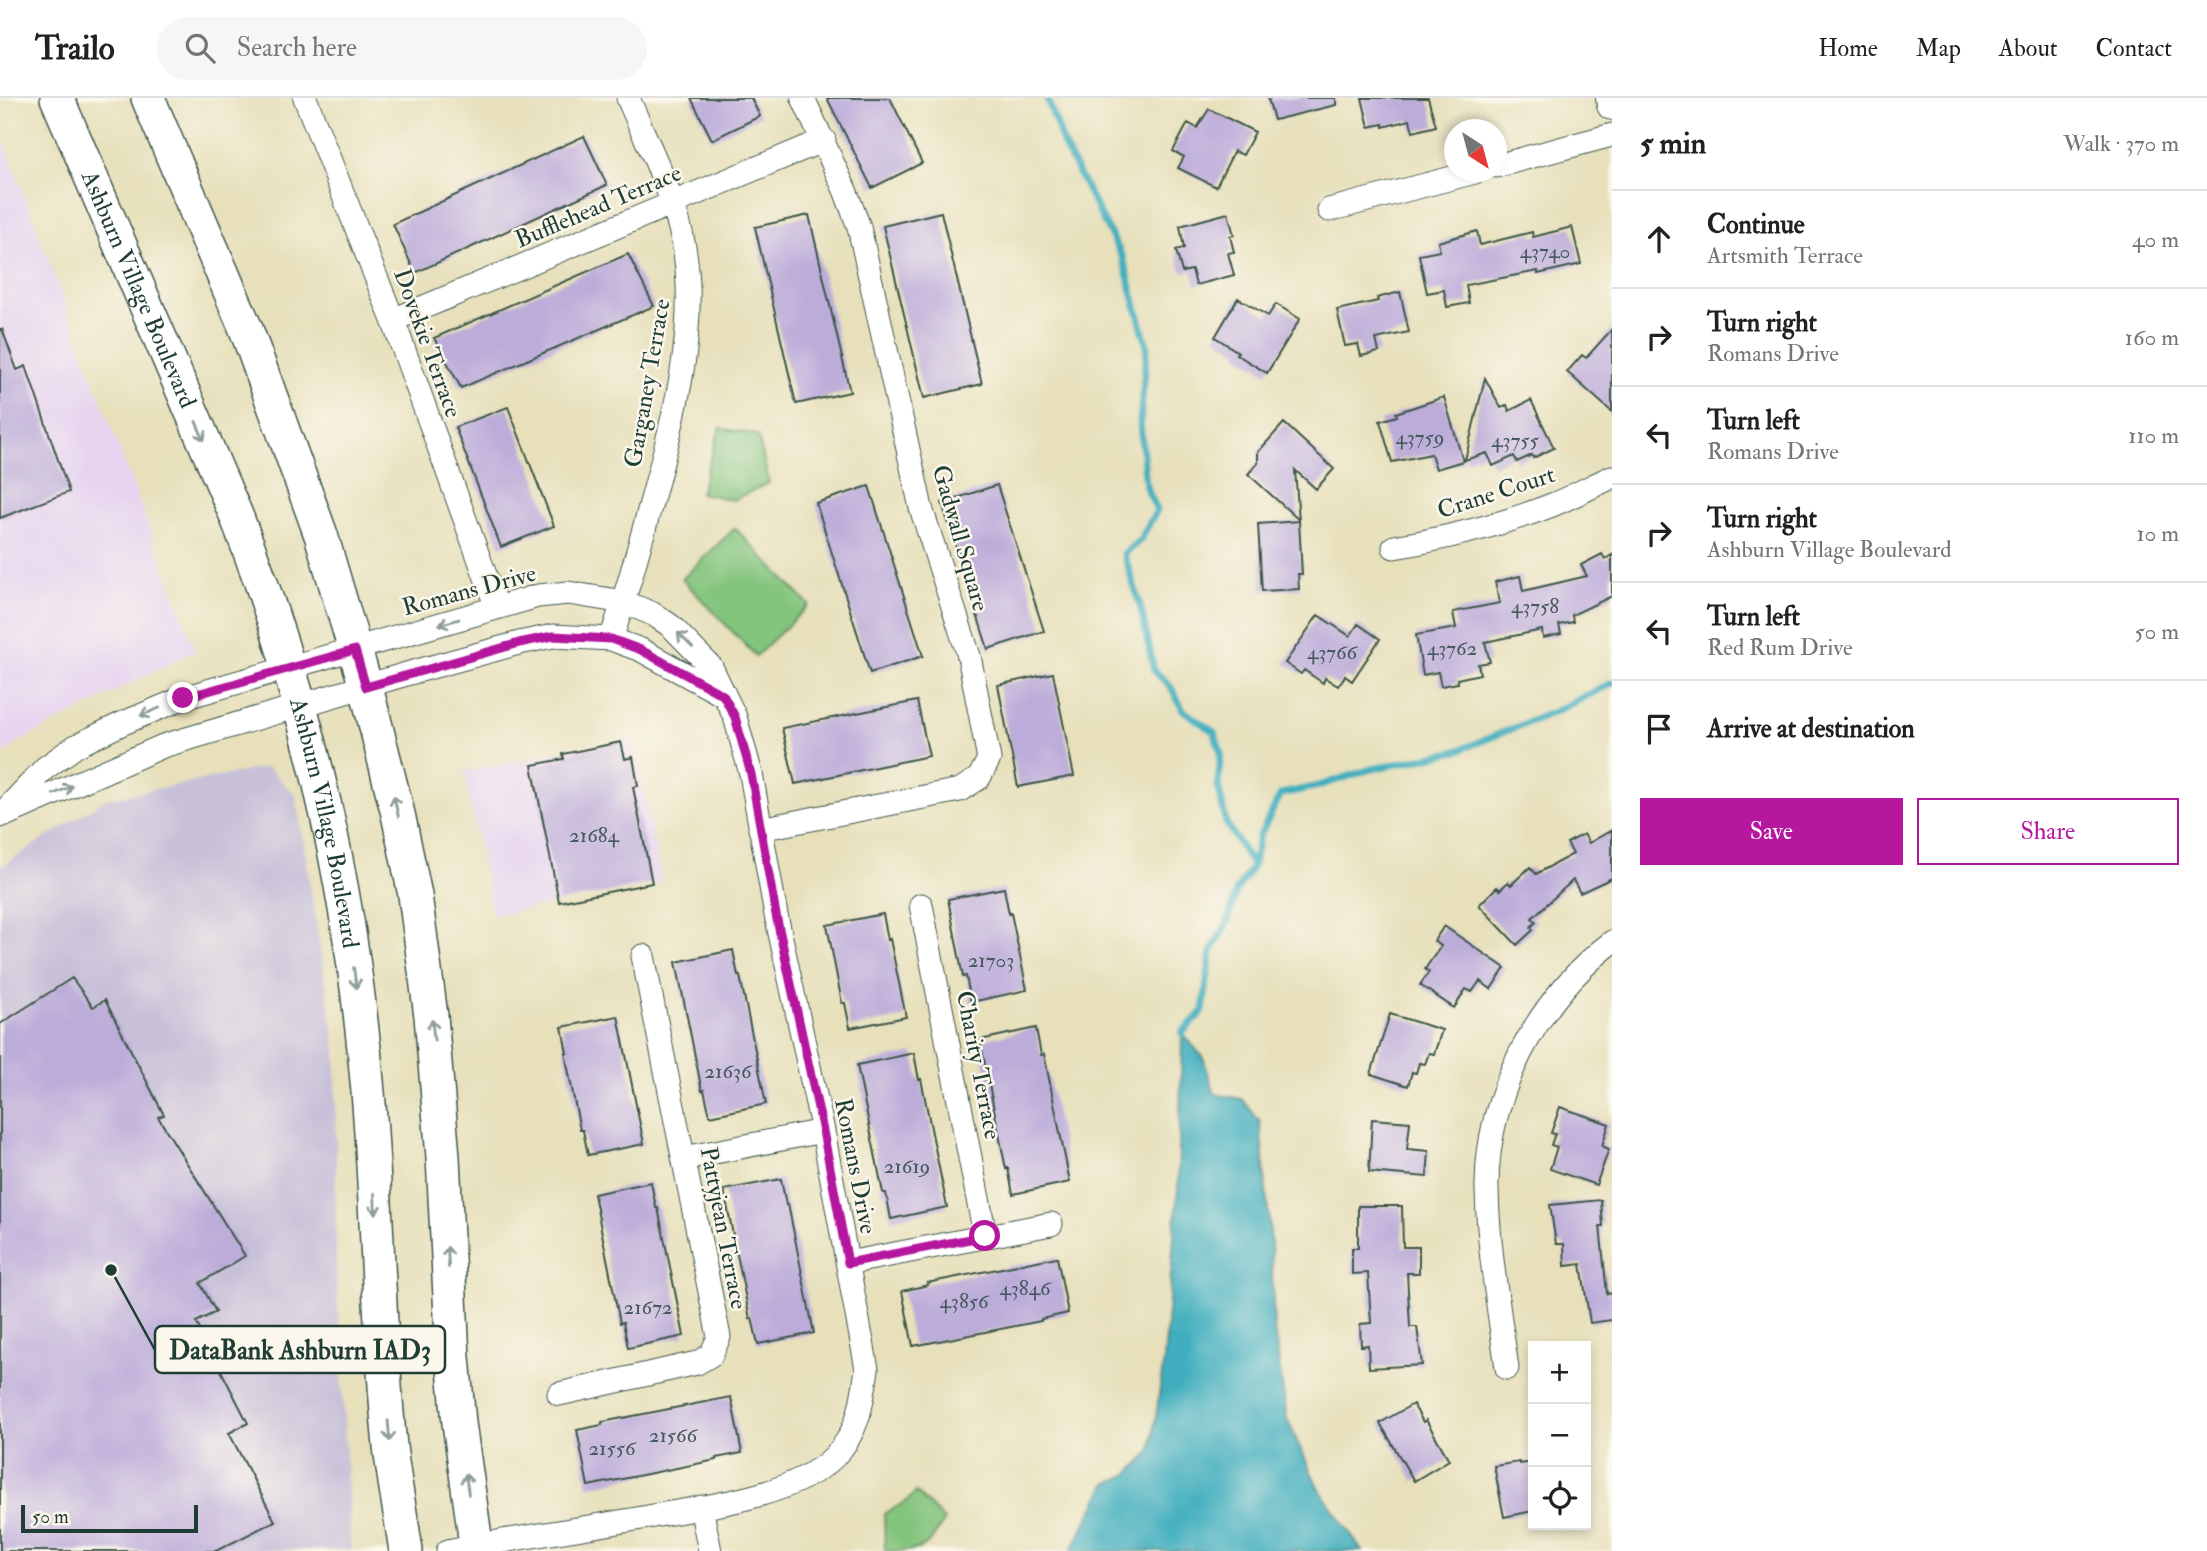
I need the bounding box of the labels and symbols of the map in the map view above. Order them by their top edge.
north arrow [1444,119,1507,182]
street label: Bufflehead Terrace [510,157,686,255]
street label: Ashburn Village Boulevard [74,165,203,413]
house number: 43740 [1520,238,1570,265]
street label: Dovekie Terrace [386,264,469,422]
street label: Garganey Terrace [617,296,678,470]
one-way arrow [194,420,207,441]
house number: 43759 [1395,424,1445,451]
house number: 43755 [1491,427,1540,454]
street label: Crane Court [1433,459,1559,526]
street label: Gadwall Square [925,461,996,615]
street label: Romans Drive [399,558,540,623]
house number: 43758 [1511,593,1559,620]
one-way arrow [438,616,460,629]
one-way arrow [677,632,694,649]
house number: 43762 [1427,635,1477,662]
house number: 43766 [1307,639,1359,666]
route end [167,682,198,713]
street label: Ashburn Village Boulevard [282,693,366,951]
one-way arrow [139,706,161,719]
one-way arrow [51,783,73,796]
one-way arrow [389,795,403,818]
house number: 21684 [569,822,621,849]
house number: 21703 [968,947,1014,974]
one-way arrow [349,966,362,989]
street label: Charity Terrace [949,988,1008,1142]
one-way arrow [426,1019,439,1042]
house number: 21636 [704,1058,753,1085]
street label: Romans Drive [827,1096,884,1237]
street label: Pattyjean Terrace [693,1144,754,1312]
house number: 21619 [884,1153,930,1180]
one-way arrow [369,1192,382,1215]
route start [969,1220,1000,1251]
one-way arrow [441,1246,454,1269]
house number: 43846 [999,1275,1052,1302]
house number: 43856 [940,1288,990,1315]
house number: 21672 [624,1294,672,1321]
callout: DataBank Ashburn IAD3 [155,1326,445,1373]
text: DataBank Ashburn IAD3 [169,1335,431,1367]
one-way arrow [383,1420,396,1442]
house number: 21566 [649,1422,699,1449]
house number: 21556 [588,1435,637,1462]
one-way arrow [461,1473,474,1495]
scale bar [21,1502,198,1534]

